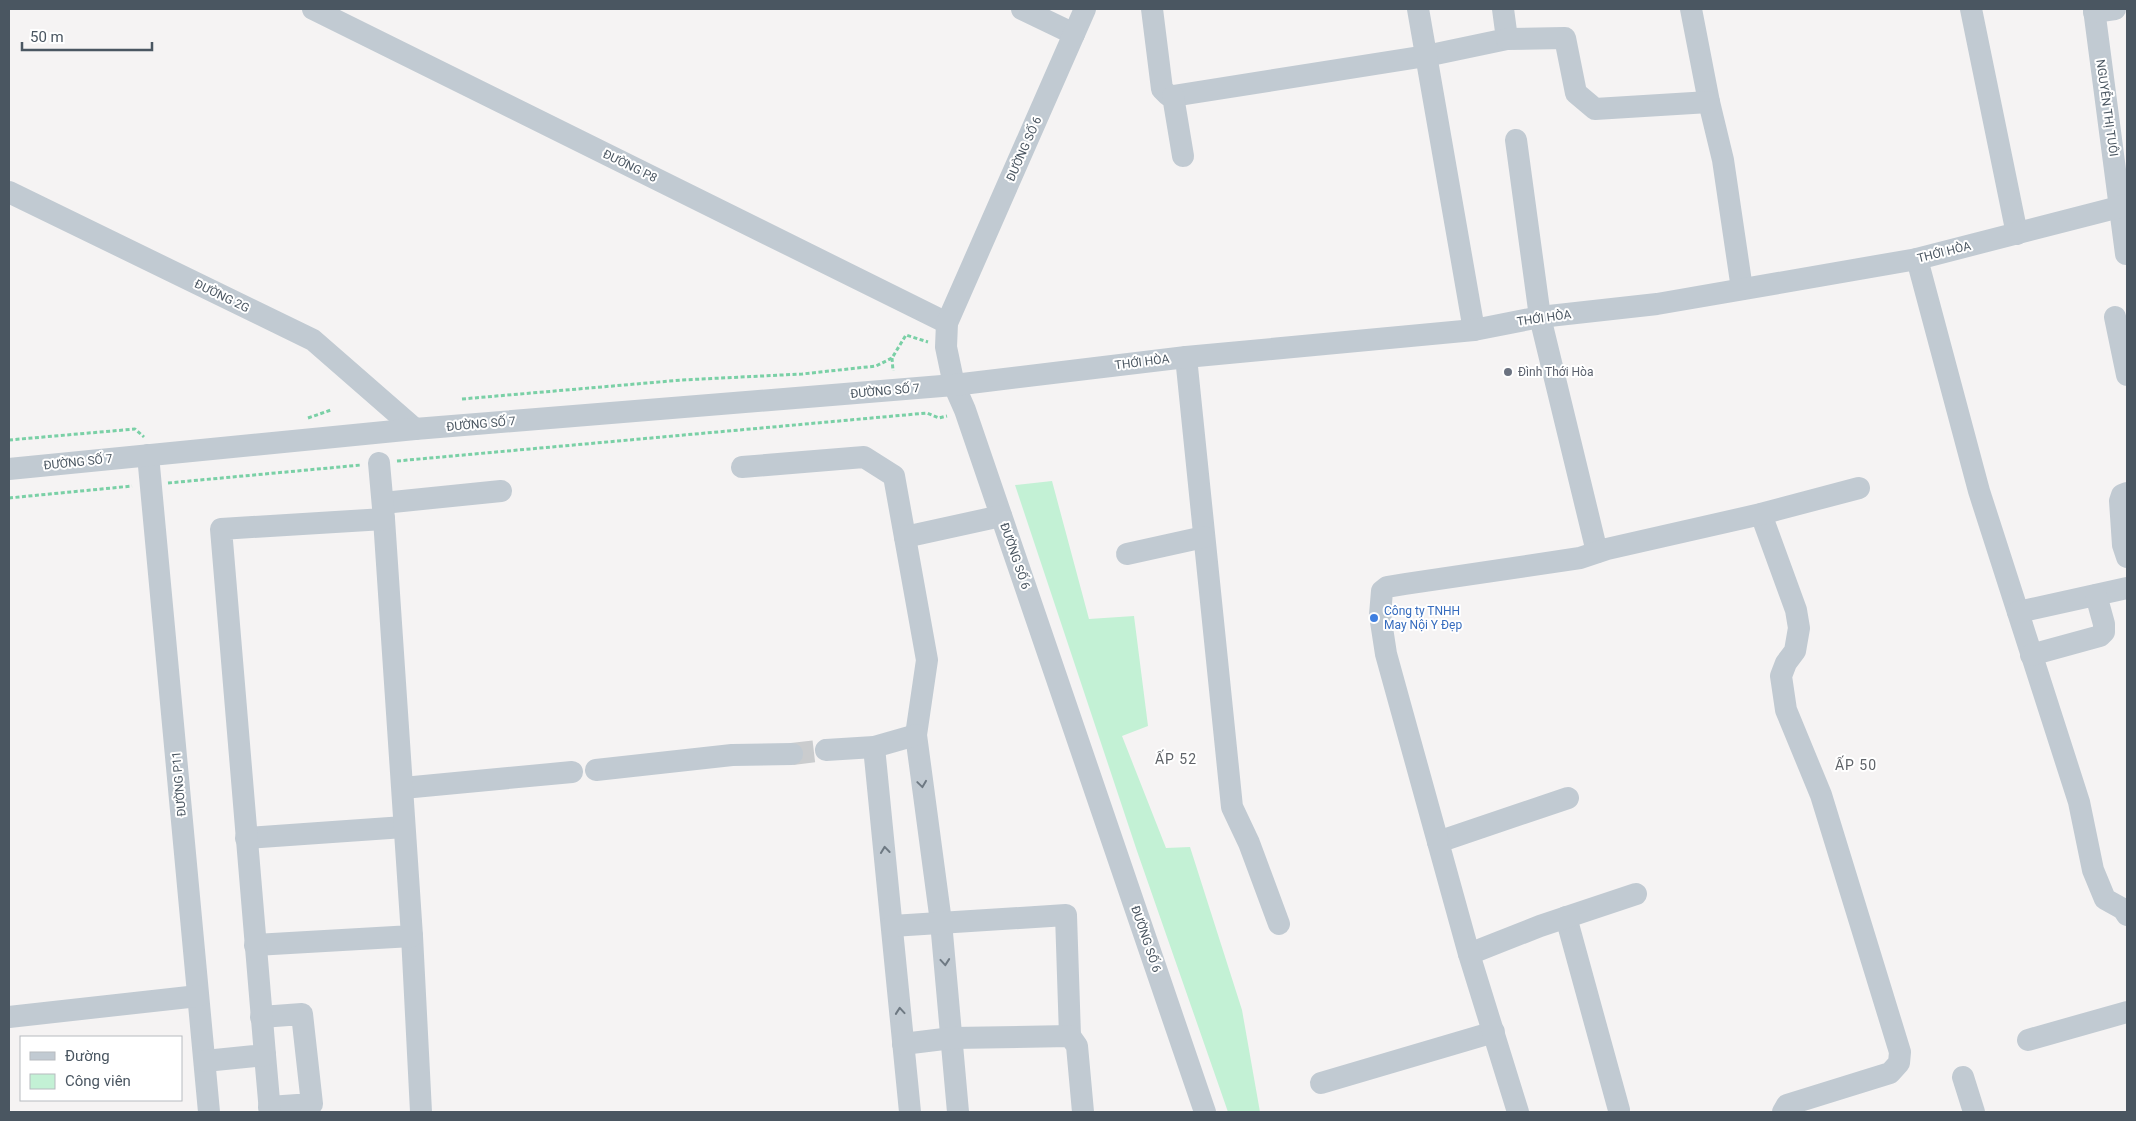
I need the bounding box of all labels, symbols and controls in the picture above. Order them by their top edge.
scale bar [22,20,152,52]
text: 50 m [30,28,64,46]
street label: NGUYỄN THỊ TUÔI [2093,58,2123,158]
street label: ĐƯỜNG SỐ 6 [1002,113,1045,184]
street label: ĐƯỜNG P8 [601,146,660,185]
street label: THỚI HÒA [1916,238,1972,265]
street label: ĐƯỜNG 2G [192,276,252,315]
street label: THỚI HÒA [1516,306,1572,329]
street label: THỚI HÒA [1114,351,1170,372]
place label: Đình Thới Hòa [1518,365,1593,379]
marker: Đình Thới Hòa [1502,366,1514,378]
street label: ĐƯỜNG SỐ 7 [850,379,920,401]
street label: ĐƯỜNG SỐ 7 [446,412,516,434]
street label: ĐƯỜNG SỐ 7 [43,449,114,473]
street label: ĐƯỜNG SỐ 6 [997,520,1035,591]
place label: Công ty TNHH May Nội Y Đẹp [1384,604,1462,632]
marker: Công ty TNHH May Nội Y Đẹp [1368,612,1380,624]
district label: ẤP 52 [1155,749,1197,767]
street label: ĐƯỜNG P11 [168,751,189,817]
district label: ẤP 50 [1835,755,1877,773]
one-way arrow [917,779,927,788]
one-way arrow [880,845,891,853]
street label: ĐƯỜNG SỐ 6 [1128,903,1166,974]
one-way arrow [939,958,950,966]
one-way arrow [895,1007,906,1015]
legend [20,1036,182,1101]
text: Đường [65,1047,110,1065]
text: Công viên [65,1072,131,1090]

